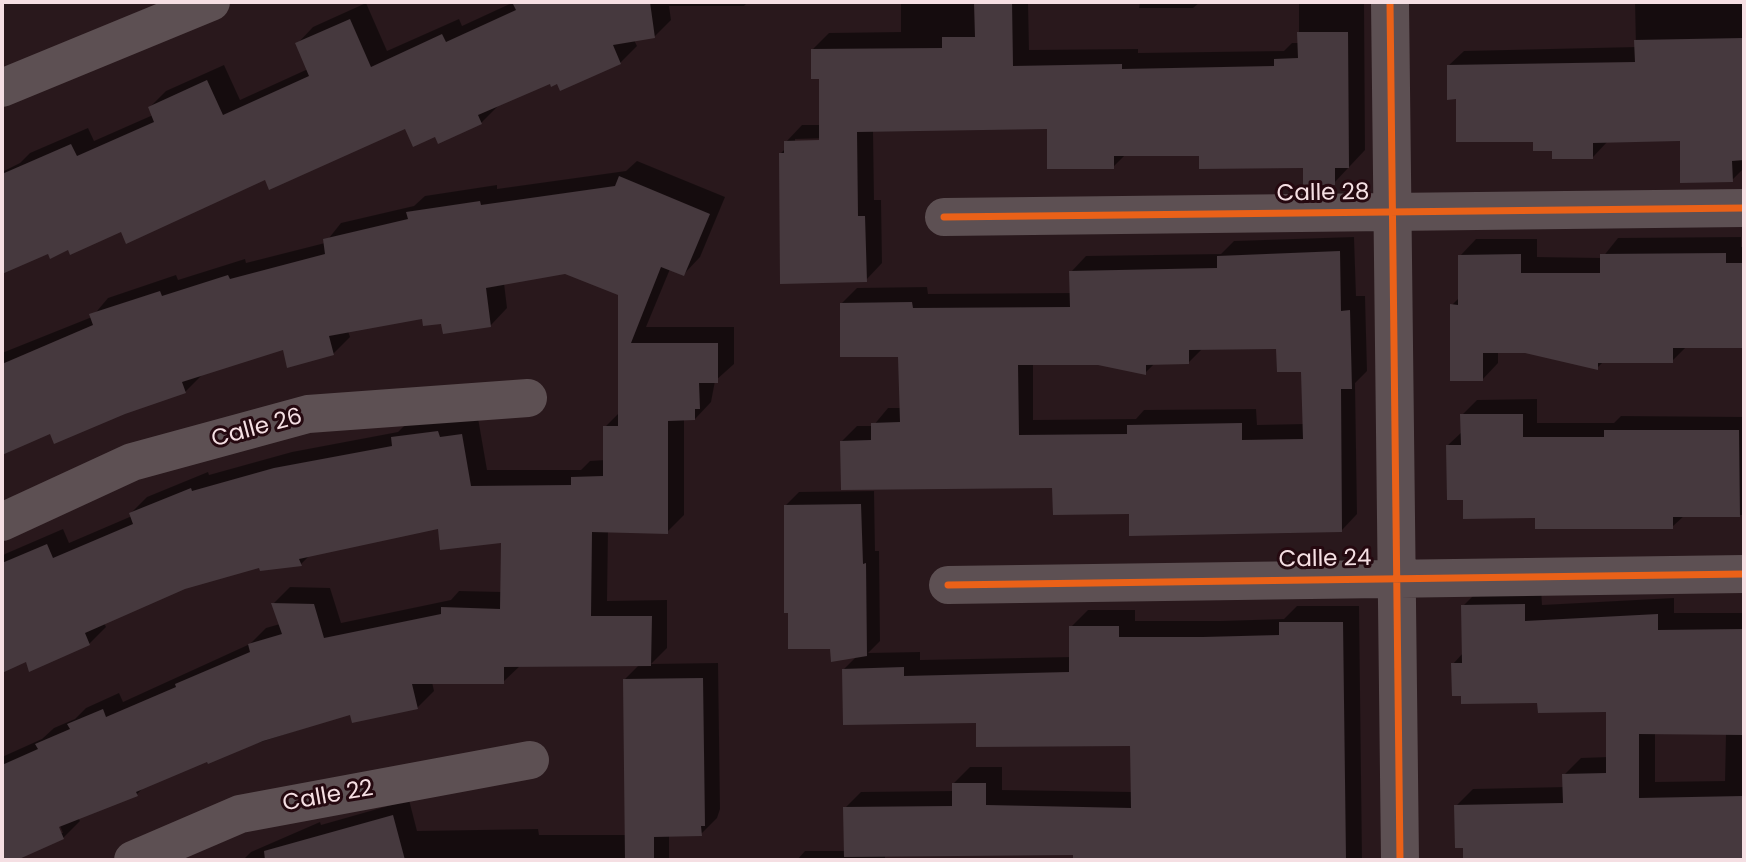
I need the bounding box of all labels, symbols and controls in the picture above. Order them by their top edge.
street label: Calle 28 [1276,179,1370,209]
street label: Calle 26 [209,404,305,454]
street label: Calle 24 [1278,545,1372,575]
street label: Calle 22 [281,775,375,819]

